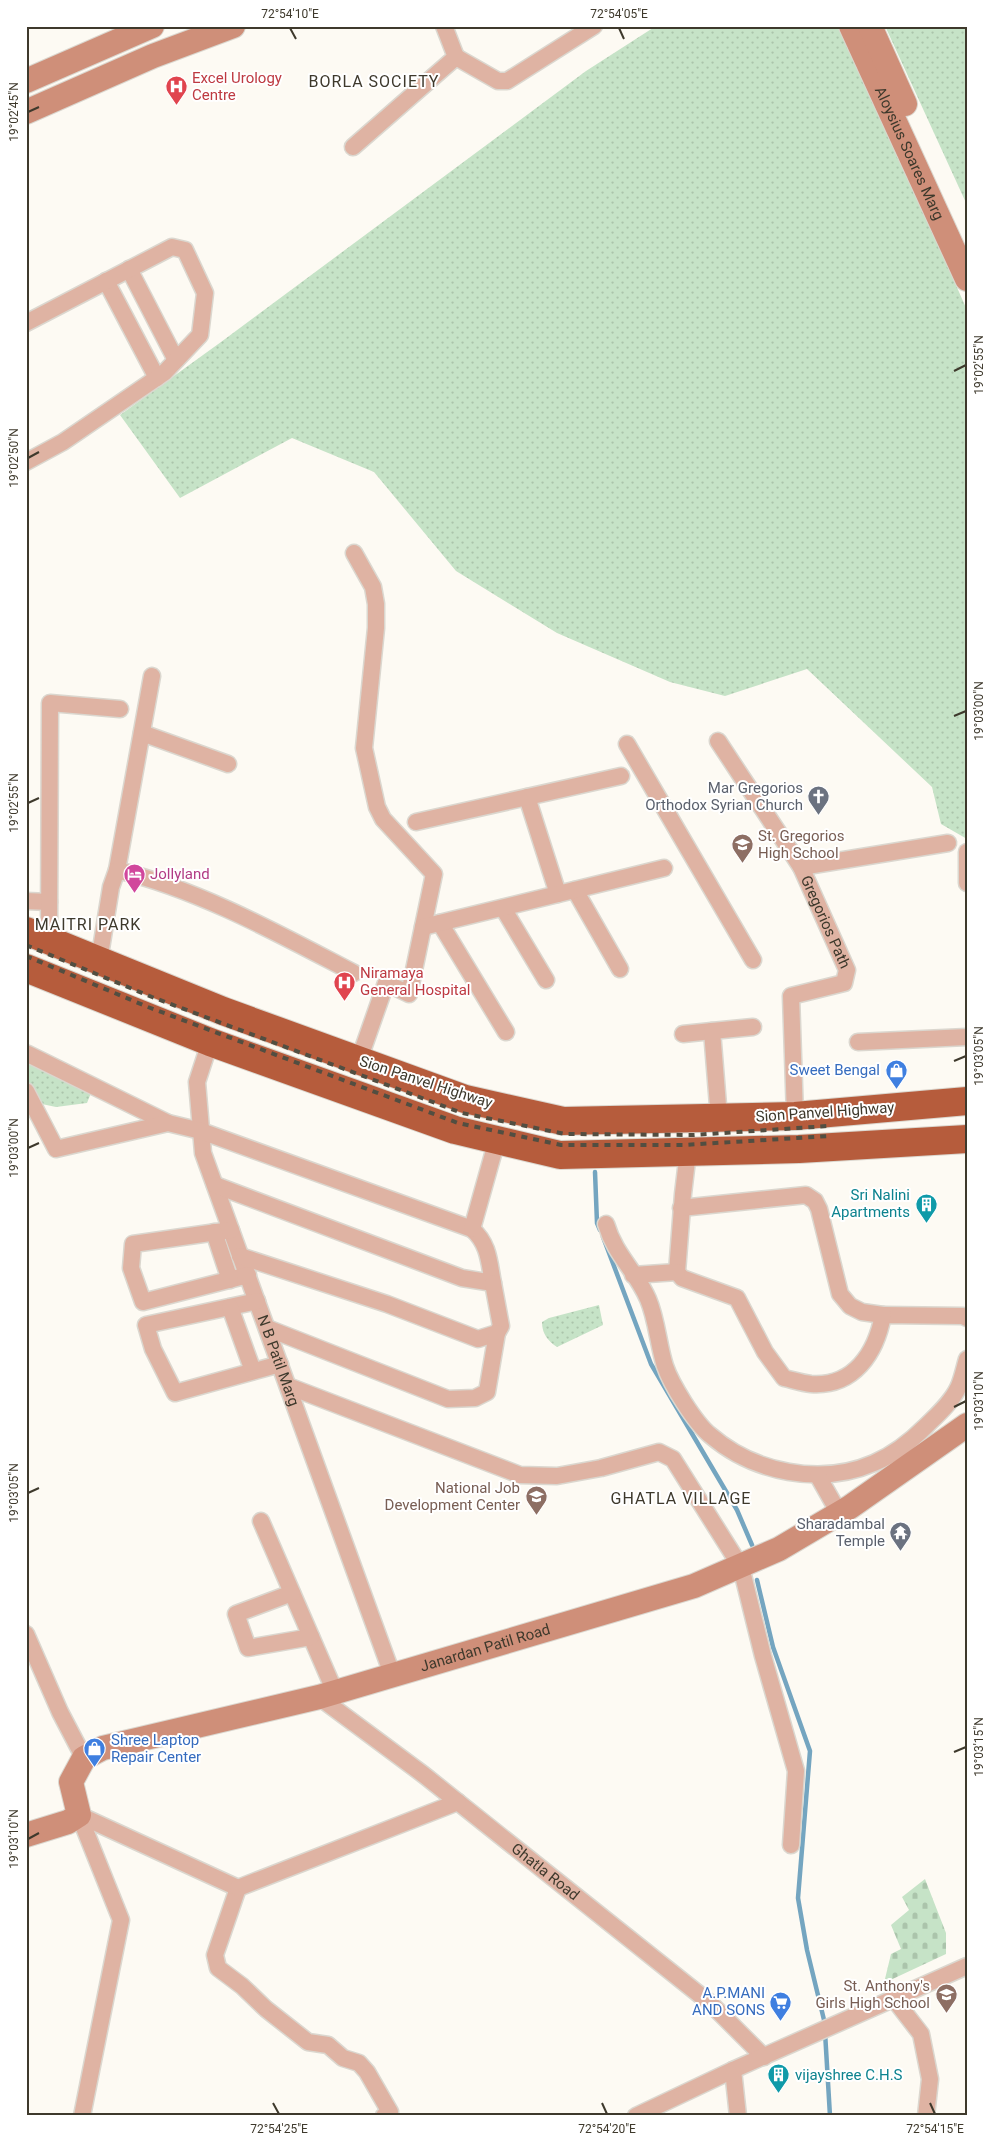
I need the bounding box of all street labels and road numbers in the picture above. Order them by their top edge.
street label: Aloysius Soares Marg [871,84,948,223]
street label: Gregorios Path [797,873,854,971]
street label: Sion Panvel Highway [357,1052,495,1112]
street label: Sion Panvel Highway [755,1098,895,1126]
street label: N B Patil Marg [253,1312,303,1409]
street label: Janardan Patil Road [418,1620,552,1676]
street label: Ghatla Road [508,1839,583,1904]

